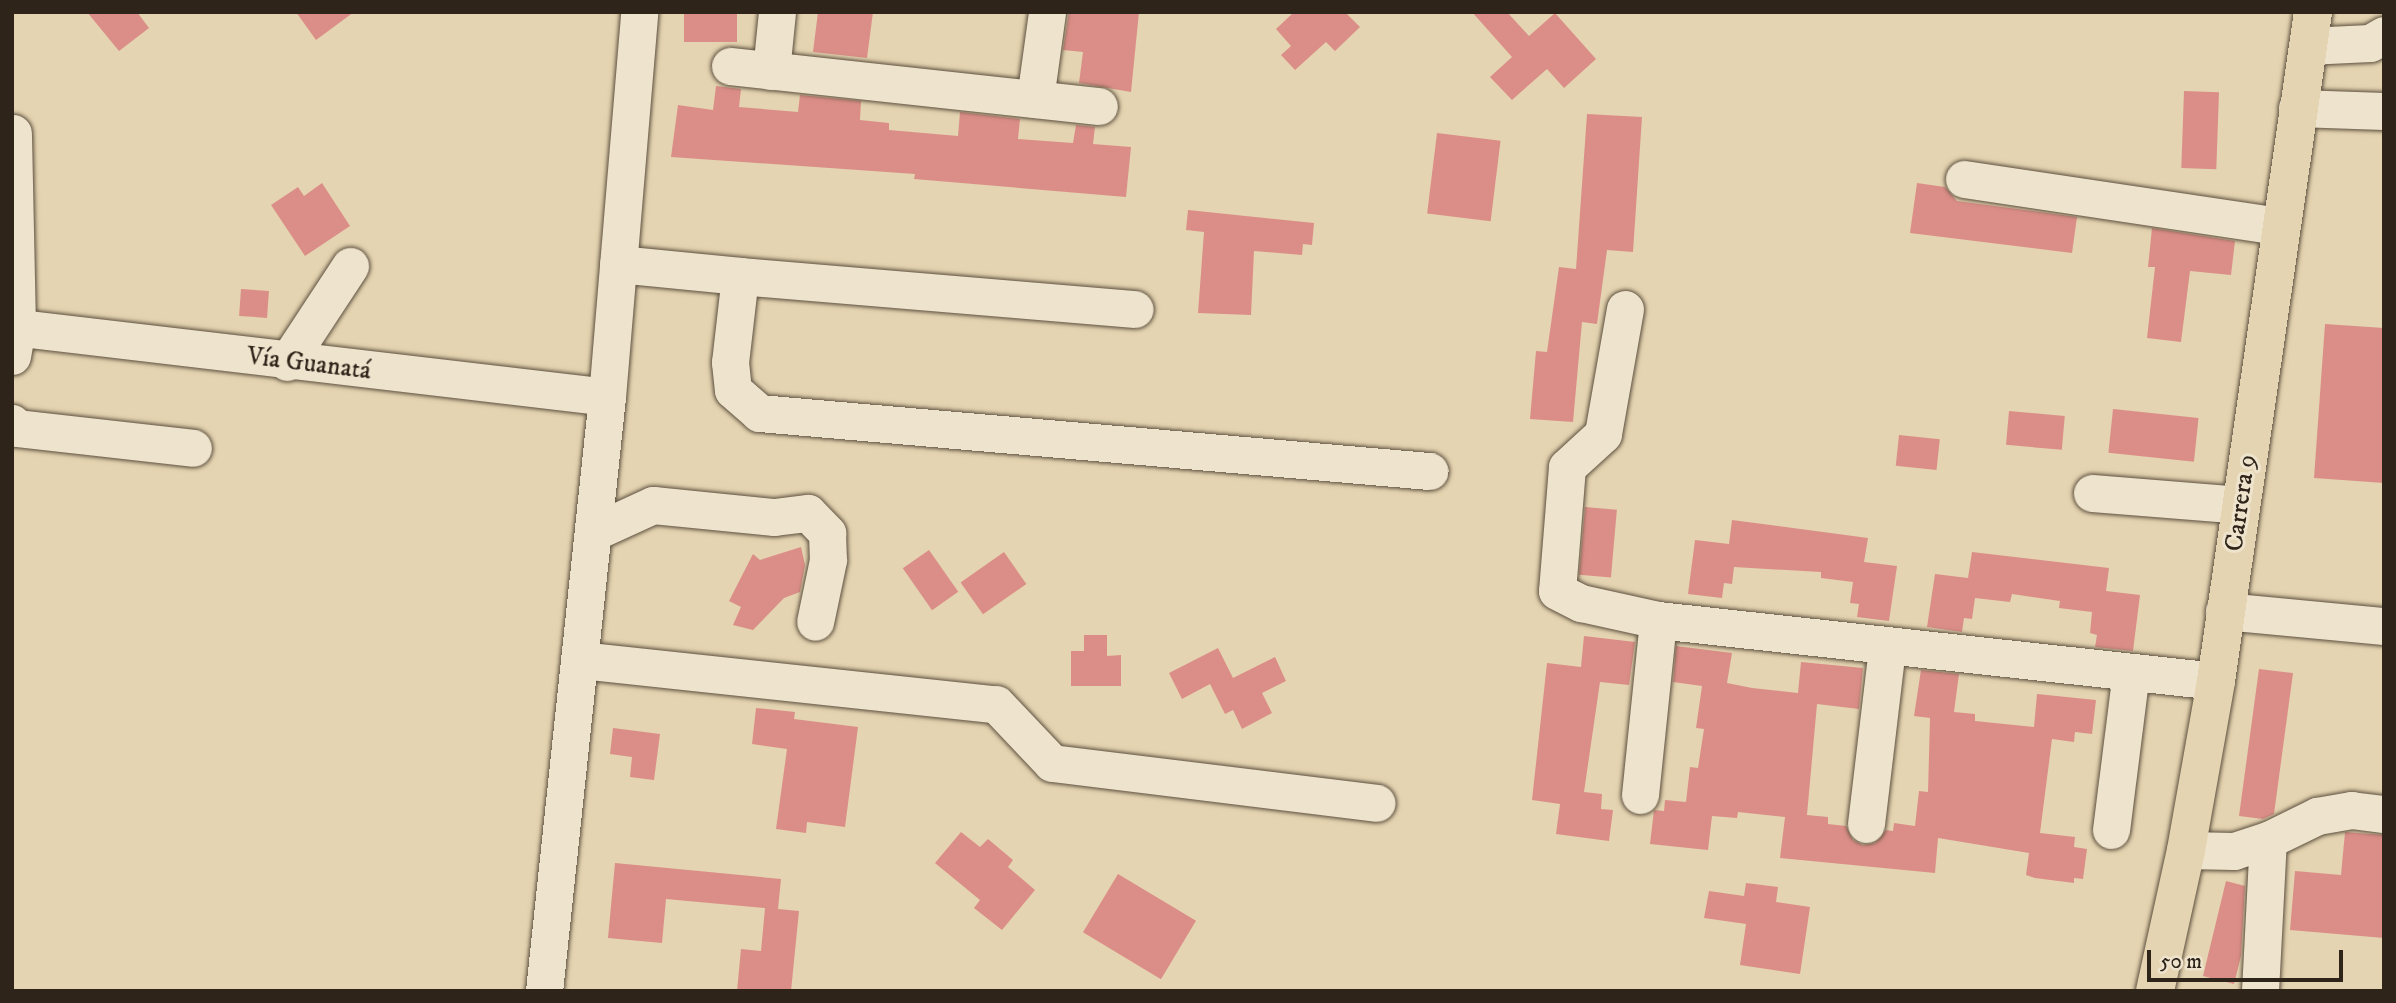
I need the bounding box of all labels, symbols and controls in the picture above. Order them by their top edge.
street label: Vía Guanatá [245,341,373,387]
street label: Carrera 9 [2219,452,2263,554]
scale bar [2151,936,2347,980]
text: 50 m [2160,949,2202,975]

